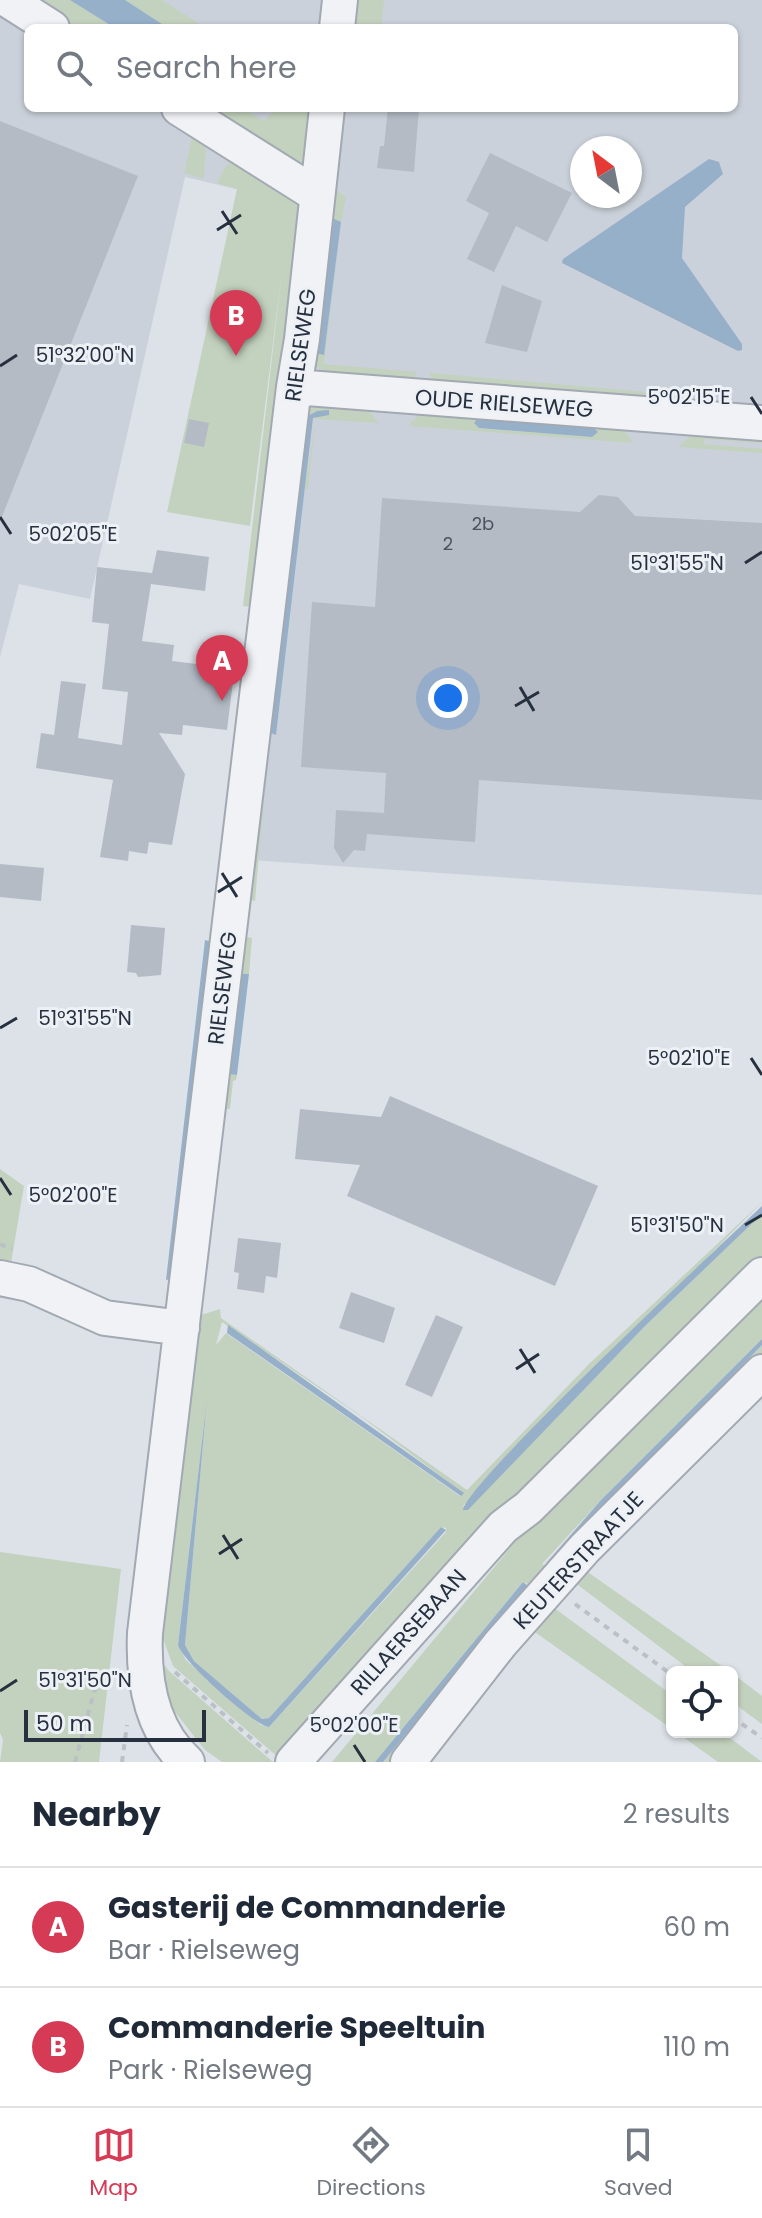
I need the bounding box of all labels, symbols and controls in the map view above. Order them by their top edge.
search box [24,24,738,112]
icon: search [52,46,96,90]
text: Search here [116,46,297,89]
north arrow [570,136,642,208]
street label: RIELSEWEG [277,287,324,404]
pin: B [210,290,262,356]
text: 51°32'00"N [36,341,134,369]
street label: OUDE RIELSEWEG [414,382,594,425]
text: 5°02'15"E [647,383,731,411]
house number: 2b [472,511,494,536]
text: 5°02'05"E [28,520,118,548]
house number: 2 [443,531,453,556]
text: 51°31'55"N [630,549,724,577]
pin: A [196,635,248,701]
your location [428,678,468,718]
street label: RIELSEWEG [200,930,245,1046]
text: 51°31'55"N [38,1004,132,1032]
text: 5°02'10"E [647,1044,731,1072]
text: 5°02'00"E [28,1181,118,1209]
text: 51°31'50"N [630,1211,724,1239]
street label: KEUTERSTRAATJE [506,1484,651,1636]
street label: RILLAERSEBAAN [343,1562,473,1702]
text: 51°31'50"N [38,1666,132,1694]
map controls [666,1666,738,1738]
button: locate [666,1666,738,1738]
scale bar [24,1706,206,1742]
text: 50 m [36,1708,92,1739]
text: 5°02'00"E [309,1711,399,1739]
text: Nearby [32,1790,161,1838]
text: 2 results [623,1796,730,1832]
text: Gasterij de Commanderie [108,1886,506,1929]
text: A [48,1909,68,1945]
text: 60 m [663,1909,730,1945]
text: Bar · Rielseweg [108,1932,300,1968]
text: Commanderie Speeltuin [108,2006,486,2049]
text: B [49,2029,67,2065]
text: 110 m [663,2029,730,2065]
text: Park · Rielseweg [108,2052,313,2088]
tab: Map [89,2123,138,2204]
tab: Directions [316,2123,426,2204]
tab: Saved [604,2123,673,2204]

